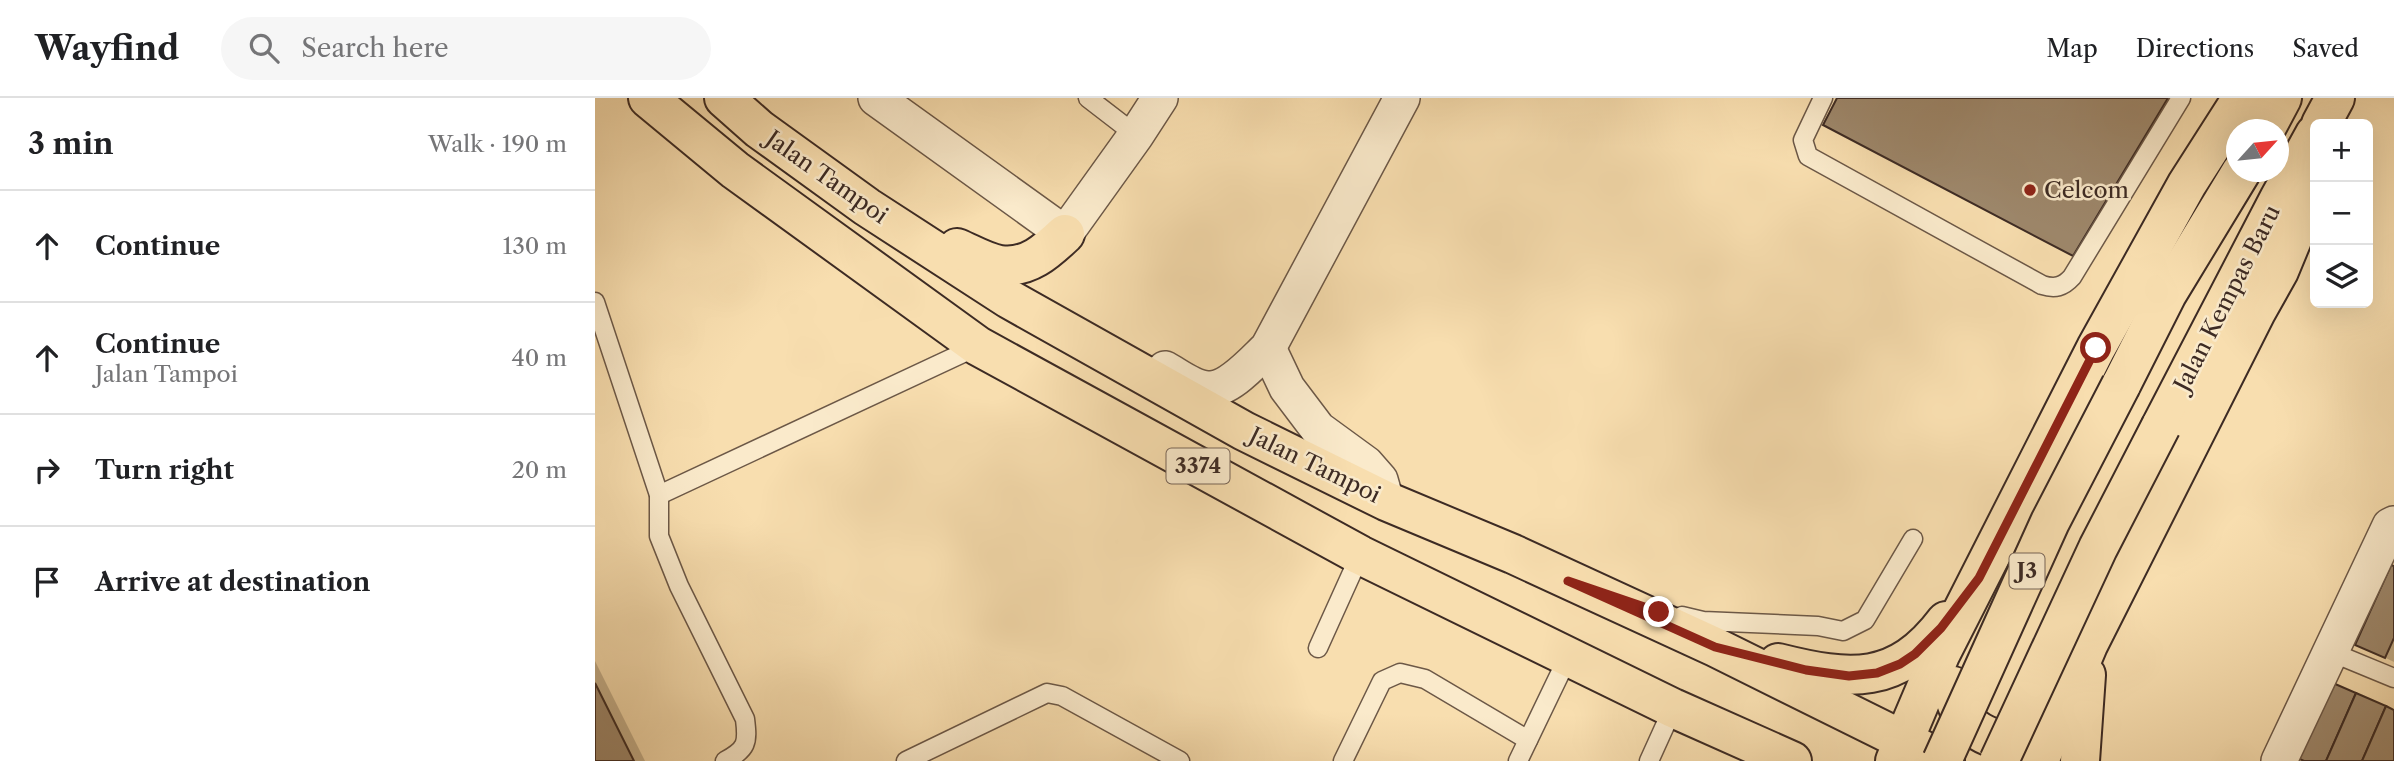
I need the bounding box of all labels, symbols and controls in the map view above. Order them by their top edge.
search box [221,17,711,80]
text: Wayfind [35,28,179,69]
icon: search [245,29,283,67]
text: Search here [301,32,449,64]
text: Map [2046,34,2098,63]
text: Directions [2136,34,2254,63]
text: Saved [2292,34,2359,63]
north arrow [2226,119,2289,182]
map controls [2310,119,2373,308]
button: + [2310,119,2373,182]
street label: Jalan Tampoi [758,123,893,229]
text: 3 min [28,125,114,162]
text: Walk · 190 m [428,130,567,158]
place label: Celcom [2044,176,2129,204]
marker: Celcom [2022,182,2038,198]
button: − [2310,182,2373,245]
street label: Jalan Kempas Baru [2167,200,2286,399]
icon: ahead [28,227,66,265]
text: Continue [95,230,220,262]
text: 130 m [503,232,567,260]
button: layers [2310,245,2373,308]
text: Continue [95,328,220,360]
route start [2080,332,2111,363]
icon: ahead [28,339,66,377]
text: 40 m [512,344,567,372]
text: Jalan Tampoi [95,360,238,388]
street label: Jalan Tampoi [1242,420,1385,509]
road number: 3374 [1167,448,1229,484]
icon: right [28,451,66,489]
text: Turn right [95,454,234,486]
text: 20 m [512,456,567,484]
road number: J3 [2009,554,2045,588]
icon: arrive [28,563,66,601]
text: Arrive at destination [95,566,370,598]
route end [1643,596,1674,627]

